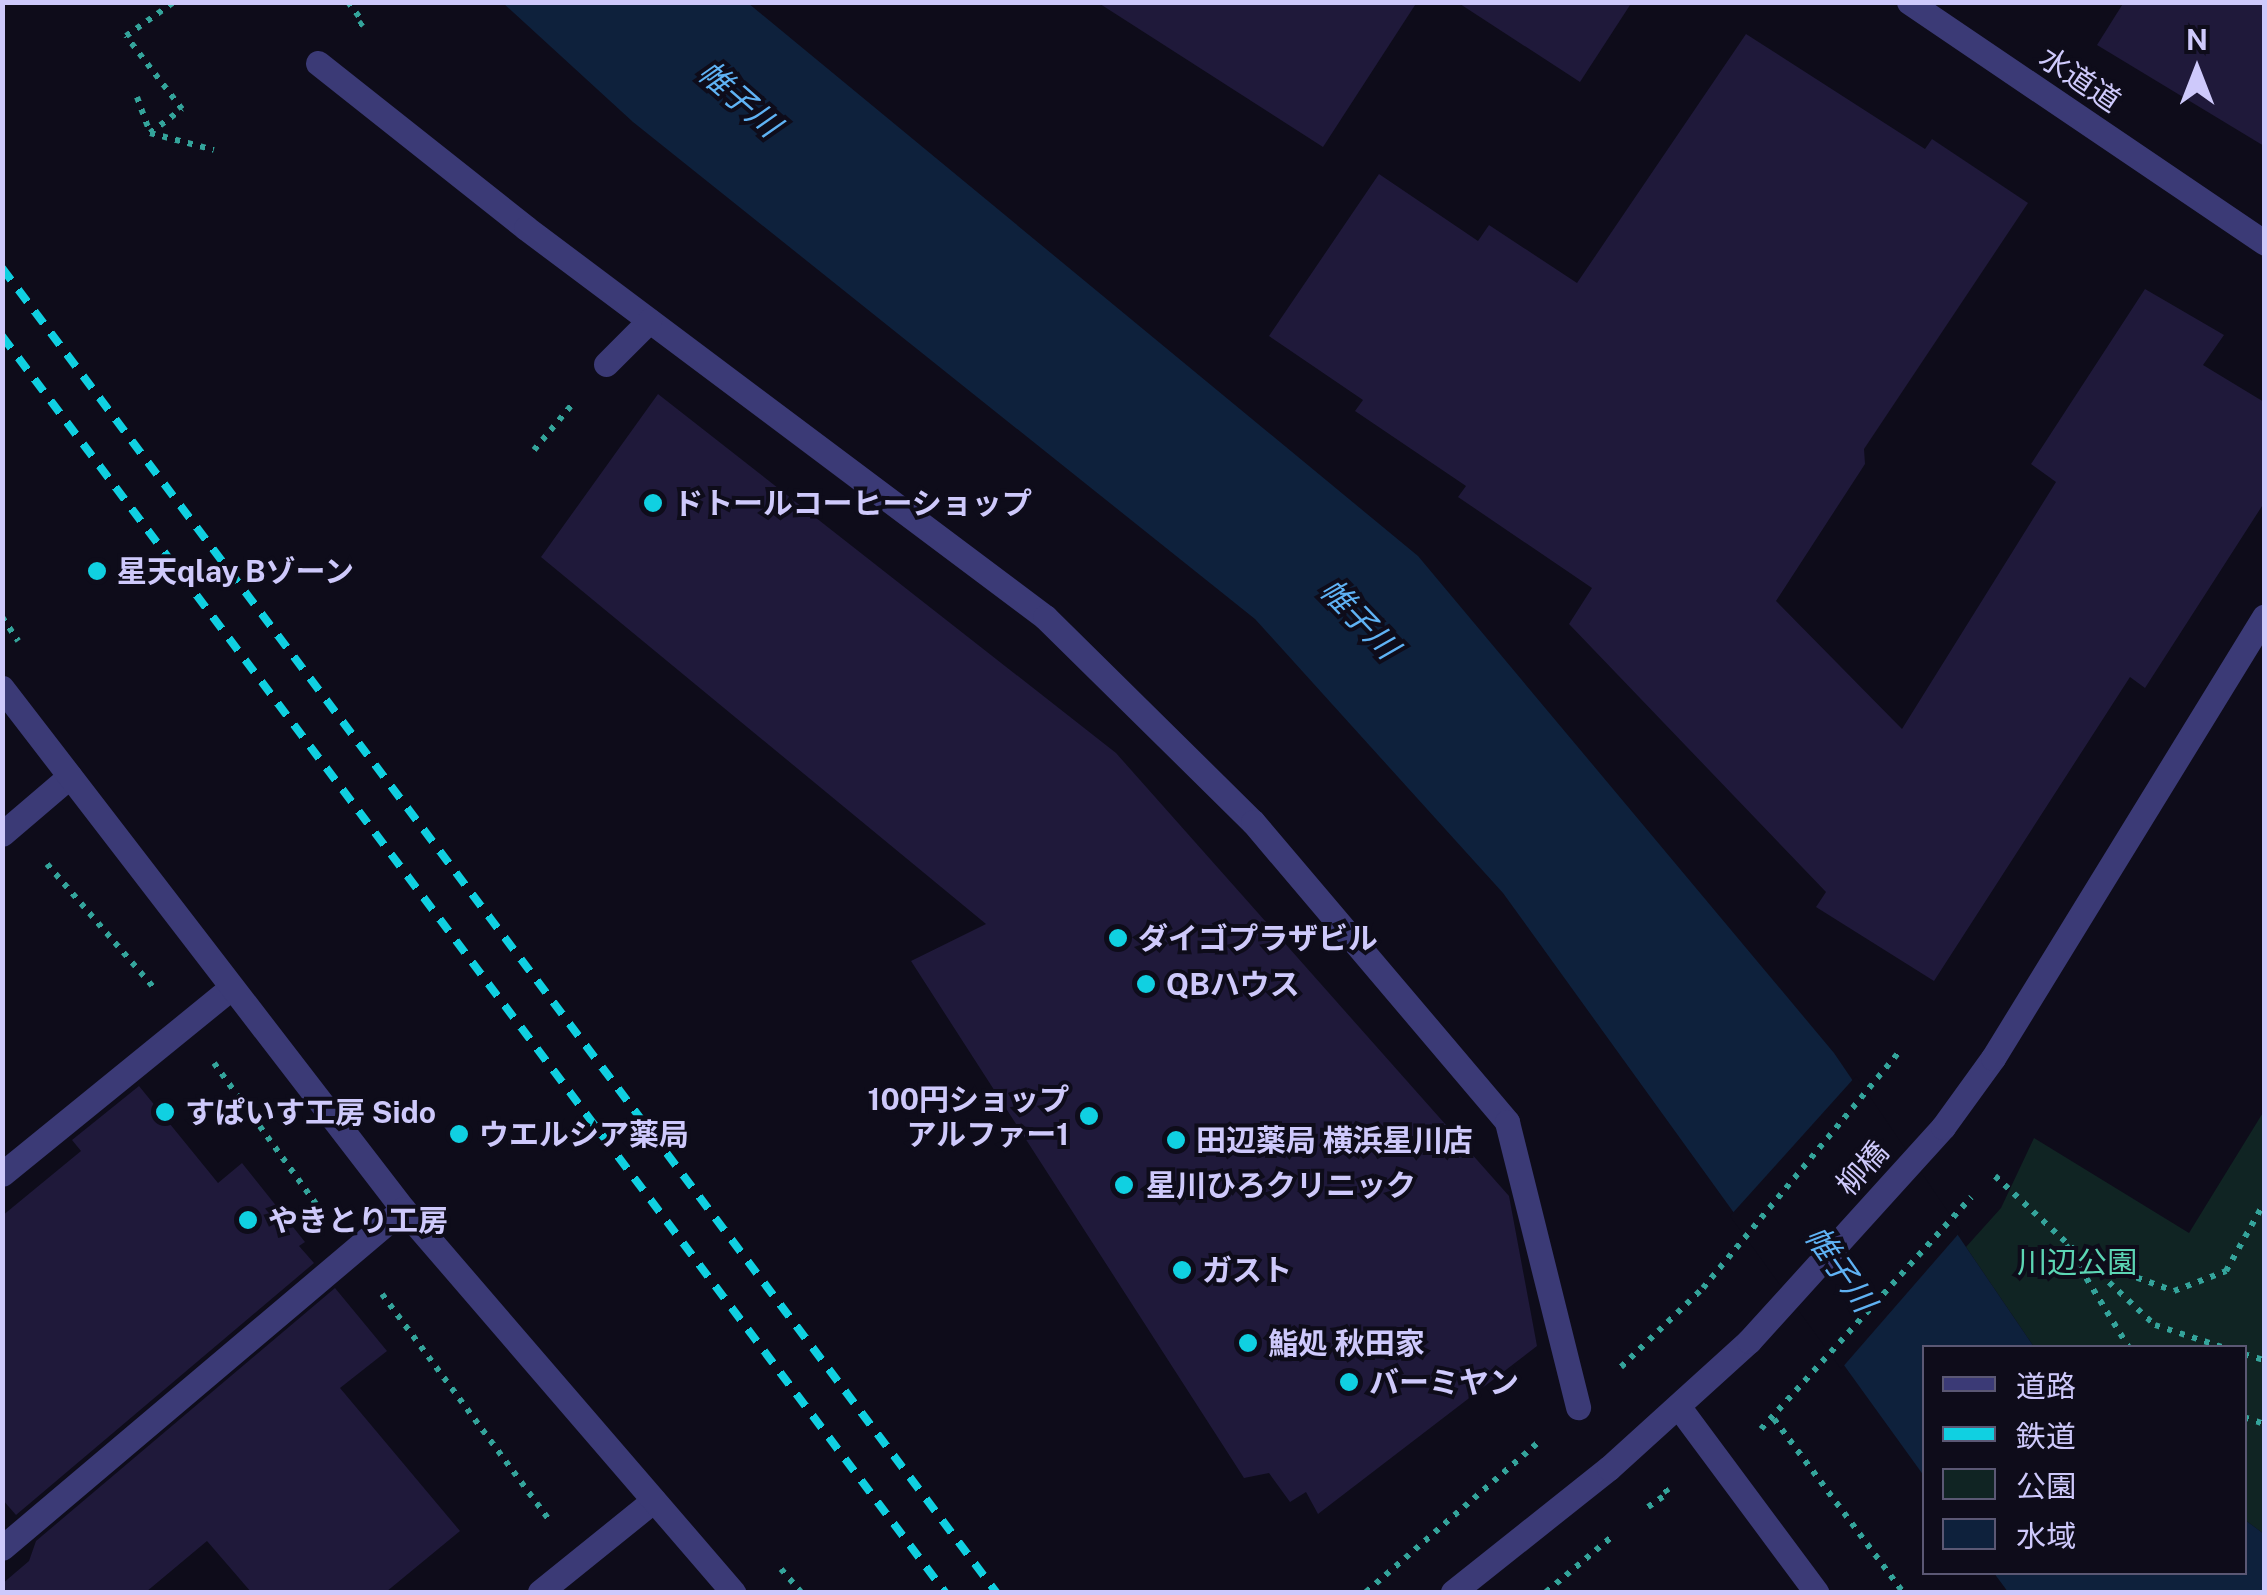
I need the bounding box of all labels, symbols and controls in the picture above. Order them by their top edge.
north arrow [2147,20,2247,120]
text: N [2186,23,2208,56]
street label: 水道道 [2033,39,2127,119]
water label: 帷子川 [690,53,788,145]
place label: ドトールコーヒーショップ [673,485,1033,521]
marker: ドトールコーヒーショップ [642,492,664,514]
place label: 星天qlay Bゾーン [117,553,356,589]
marker: 星天qlay Bゾーン [86,560,108,582]
water label: 帷子川 [1312,571,1406,667]
place label: ダイゴプラザビル [1138,920,1378,956]
marker: ダイゴプラザビル [1107,927,1129,949]
place label: QBハウス [1166,966,1300,1002]
marker: QBハウス [1135,973,1157,995]
place label: 100円ショップ アルファー1 [868,1081,1069,1152]
place label: すぱいす工房 Sido [185,1094,436,1130]
marker: すぱいす工房 Sido [154,1101,176,1123]
marker: 100円ショップ アルファー1 [1078,1105,1100,1127]
place label: ウエルシア薬局 [479,1116,689,1152]
place label: 田辺薬局 横浜星川店 [1196,1122,1473,1158]
marker: ウエルシア薬局 [448,1123,470,1145]
marker: 田辺薬局 横浜星川店 [1165,1129,1187,1151]
street label: 柳橋 [1829,1134,1895,1202]
place label: 星川ひろクリニック [1146,1167,1416,1203]
marker: 星川ひろクリニック [1111,1172,1137,1198]
place label: やきとり工房 [268,1202,448,1238]
marker: やきとり工房 [237,1209,259,1231]
water label: 帷子川 [1797,1219,1883,1319]
park label: 川辺公園 [2017,1244,2137,1280]
place label: ガスト [1202,1252,1292,1288]
marker: ガスト [1171,1259,1193,1281]
place label: 鮨処 秋田家 [1268,1325,1425,1361]
marker: 鮨処 秋田家 [1237,1332,1259,1354]
legend [1922,1345,2247,1575]
place label: バーミヤン [1369,1364,1519,1400]
text: 道路 [2016,1368,2076,1404]
marker: バーミヤン [1338,1371,1360,1393]
text: 鉄道 [2016,1418,2076,1454]
text: 公園 [2016,1468,2076,1504]
text: 水域 [2016,1518,2076,1554]

